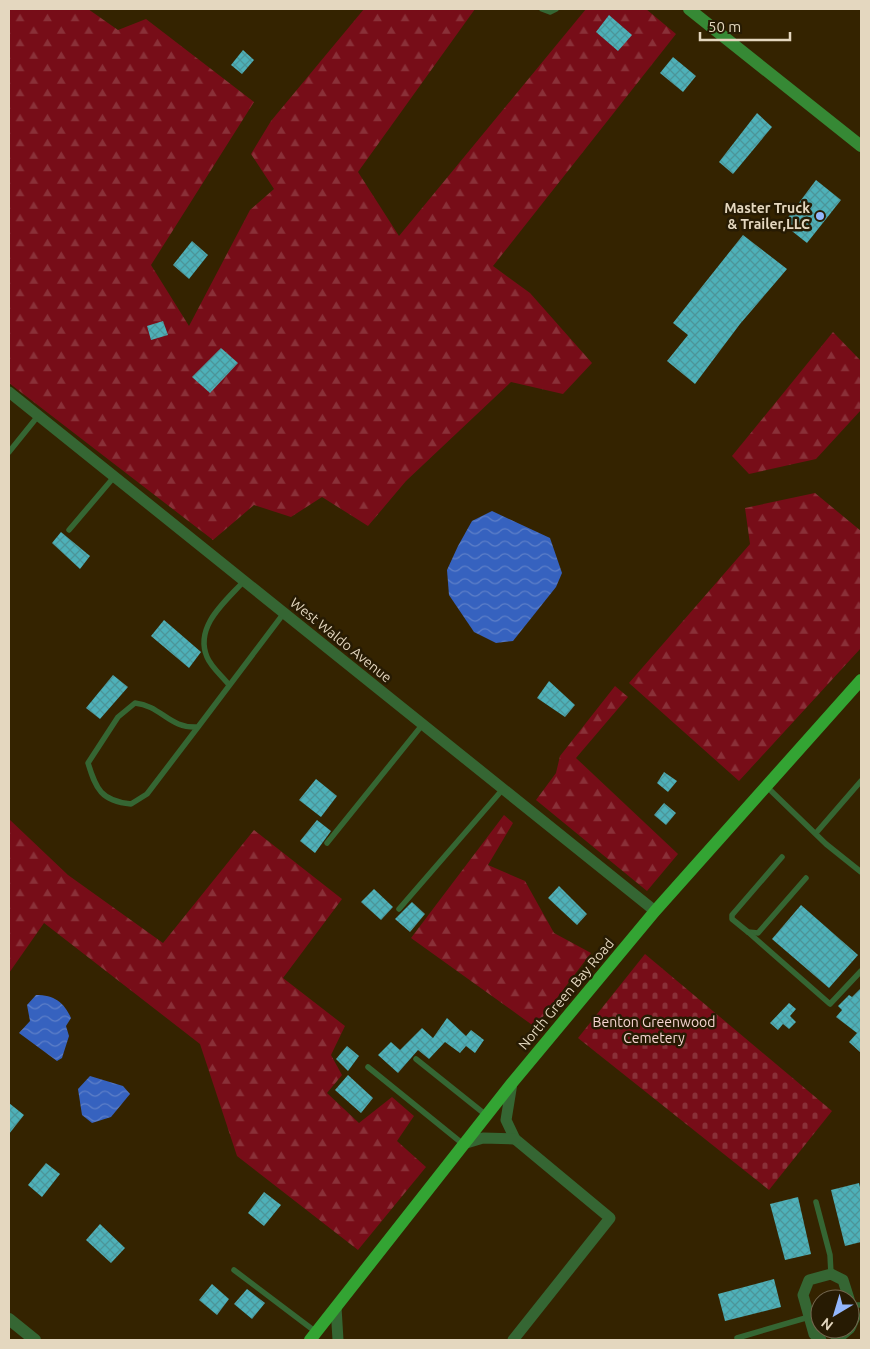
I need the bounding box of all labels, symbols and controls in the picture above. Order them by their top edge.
scale bar [700,10,790,42]
text: 50 m [708,18,741,35]
place label: Master Truck & Trailer,LLC [724,200,810,232]
marker: Master Truck & Trailer,LLC [814,210,826,222]
street label: West Waldo Avenue [287,594,395,686]
street label: North Green Bay Road [515,935,617,1053]
park label: Benton Greenwood Cemetery [593,1014,715,1046]
north arrow [810,1289,860,1339]
text: N [818,1315,836,1334]

